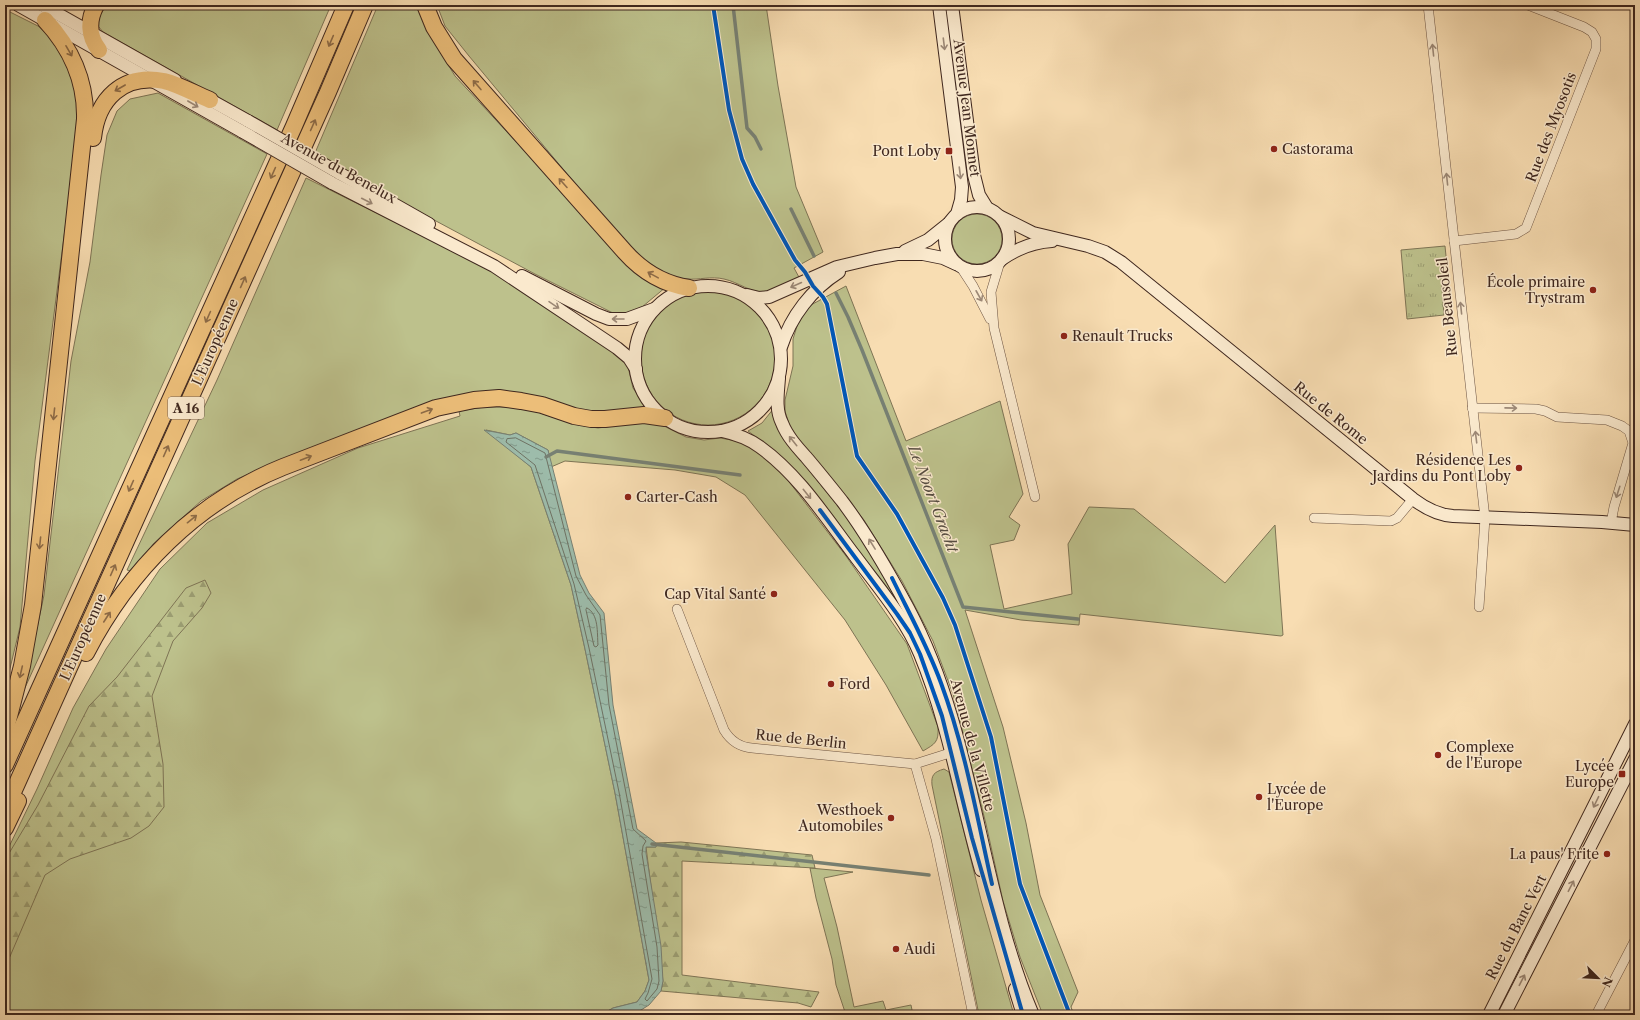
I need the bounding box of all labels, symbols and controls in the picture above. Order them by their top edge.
one-way arrow [327,34,334,46]
one-way arrow [940,37,948,50]
street label: Avenue Jean Monnet [949,37,984,178]
one-way arrow [1429,44,1437,57]
one-way arrow [65,45,73,57]
street label: Rue des Myosotis [1522,69,1580,185]
one-way arrow [472,80,481,90]
one-way arrow [114,84,126,92]
one-way arrow [187,100,199,108]
one-way arrow [310,119,317,131]
street label: Avenue du Benelux [277,128,401,208]
place label: Castorama [1282,140,1354,158]
place label: Pont Loby [872,142,941,160]
marker: Castorama [1269,144,1279,154]
marker: Pont Loby [944,146,954,156]
one-way arrow [269,166,276,178]
one-way arrow [956,166,964,179]
one-way arrow [1443,173,1451,186]
one-way arrow [558,177,567,188]
one-way arrow [361,198,373,205]
street label: Rue Beausoleil [1433,257,1461,357]
one-way arrow [647,271,659,279]
place label: École primaire Trystram [1487,273,1585,307]
one-way arrow [239,276,247,288]
one-way arrow [790,282,802,289]
marker: École primaire Trystram [1588,285,1598,295]
one-way arrow [975,290,983,302]
street label: L'Européenne [188,296,242,388]
one-way arrow [548,301,559,309]
one-way arrow [1457,302,1465,315]
one-way arrow [204,310,211,322]
one-way arrow [612,315,625,323]
place label: Renault Trucks [1072,327,1173,345]
marker: Renault Trucks [1059,331,1069,341]
street label: Rue de Rome [1290,378,1372,448]
road number: A 16 [168,397,204,419]
one-way arrow [1504,404,1517,412]
one-way arrow [50,407,58,420]
one-way arrow [421,407,433,415]
one-way arrow [1472,431,1479,444]
one-way arrow [789,436,798,447]
water label: Le Noort Gracht [904,441,963,556]
one-way arrow [163,446,170,458]
place label: Résidence Les Jardins du Pont Loby [1370,451,1511,485]
one-way arrow [300,453,312,461]
marker: Résidence Les Jardins du Pont Loby [1514,463,1524,473]
one-way arrow [127,480,134,492]
one-way arrow [1614,485,1621,498]
place label: Carter-Cash [636,488,718,506]
one-way arrow [803,488,812,499]
marker: Carter-Cash [623,492,633,502]
one-way arrow [187,515,198,524]
one-way arrow [36,536,44,549]
one-way arrow [868,539,876,550]
one-way arrow [110,564,117,576]
place label: Cap Vital Santé [664,585,766,603]
marker: Cap Vital Santé [769,589,779,599]
street label: L'Européenne [56,591,110,683]
one-way arrow [103,612,111,623]
one-way arrow [17,665,24,678]
place label: Ford [839,675,871,693]
street label: Avenue de la Villette [946,676,999,813]
marker: Ford [826,679,836,689]
street label: Rue de Berlin [755,725,848,753]
place label: Complexe de l'Europe [1446,738,1522,772]
marker: Complexe de l'Europe [1433,750,1443,760]
place label: Lycée Europe [1565,757,1614,791]
marker: Lycée Europe [1617,769,1627,779]
place label: Lycée de l'Europe [1267,780,1326,814]
marker: Lycée de l'Europe [1254,792,1264,802]
one-way arrow [1592,796,1599,808]
place label: Westhoek Automobiles [797,801,884,835]
marker: Westhoek Automobiles [886,813,896,823]
place label: La paus' Frite [1510,845,1599,863]
marker: La paus' Frite [1602,849,1612,859]
street label: Rue du Banc Vert [1482,871,1550,982]
one-way arrow [1567,880,1575,892]
place label: Audi [903,940,936,958]
marker: Audi [891,944,901,954]
north arrow [1578,958,1618,998]
one-way arrow [1519,975,1526,987]
text: N [1599,975,1615,990]

